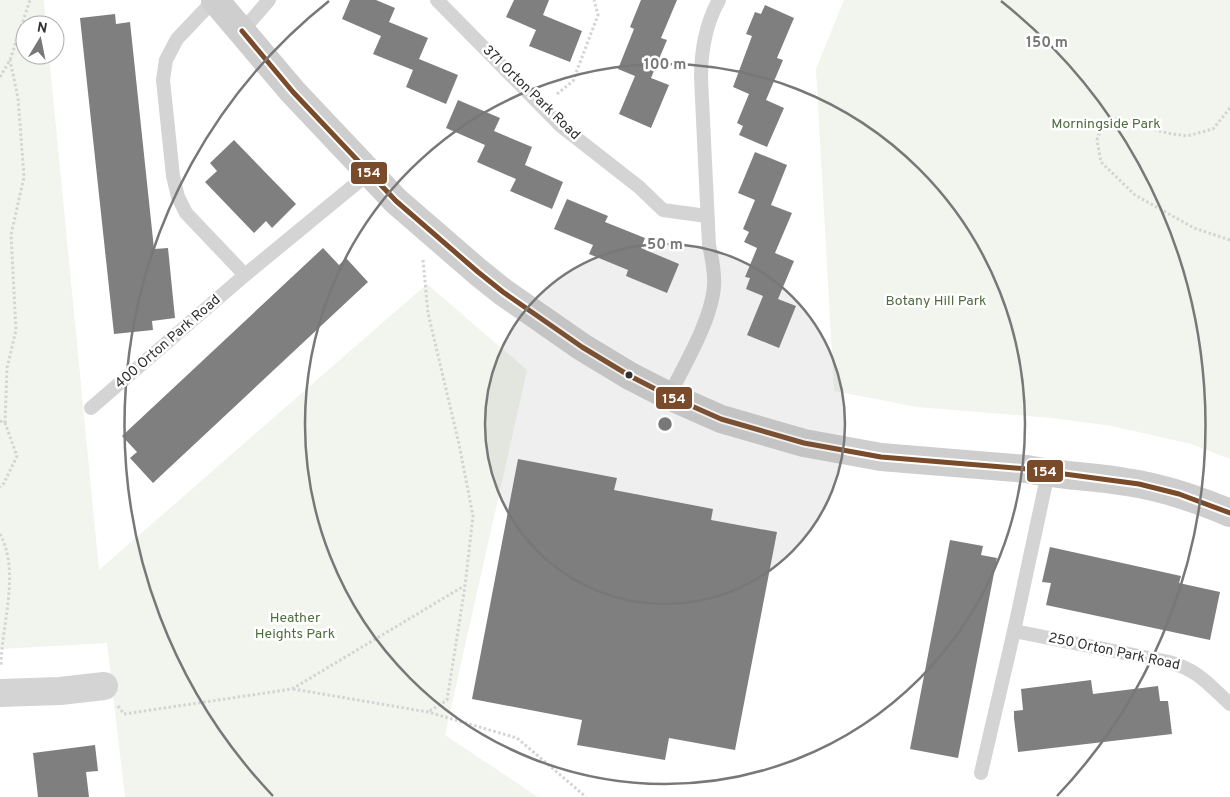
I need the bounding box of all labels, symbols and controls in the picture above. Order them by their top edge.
north arrow [15,15,65,65]
text: N [36,19,48,38]
text: 150 m [1026,34,1068,53]
street label: 371 Orton Park Road [479,42,583,144]
text: 100 m [644,56,686,75]
park label: Morningside Park [1051,116,1161,133]
line badge: 154 [350,161,388,185]
text: 154 [357,165,381,182]
text: 50 m [647,236,683,255]
street label: 400 Orton Park Road [112,291,224,393]
park label: Botany Hill Park [885,293,987,310]
unlabelled marker [624,370,634,380]
line badge: 154 [655,386,693,410]
text: 154 [662,391,686,408]
centre of rings [656,415,674,433]
line badge: 154 [1026,459,1064,483]
text: 154 [1033,464,1057,481]
park label: Heather Heights Park [255,610,335,643]
street label: 250 Orton Park Road [1047,630,1181,674]

